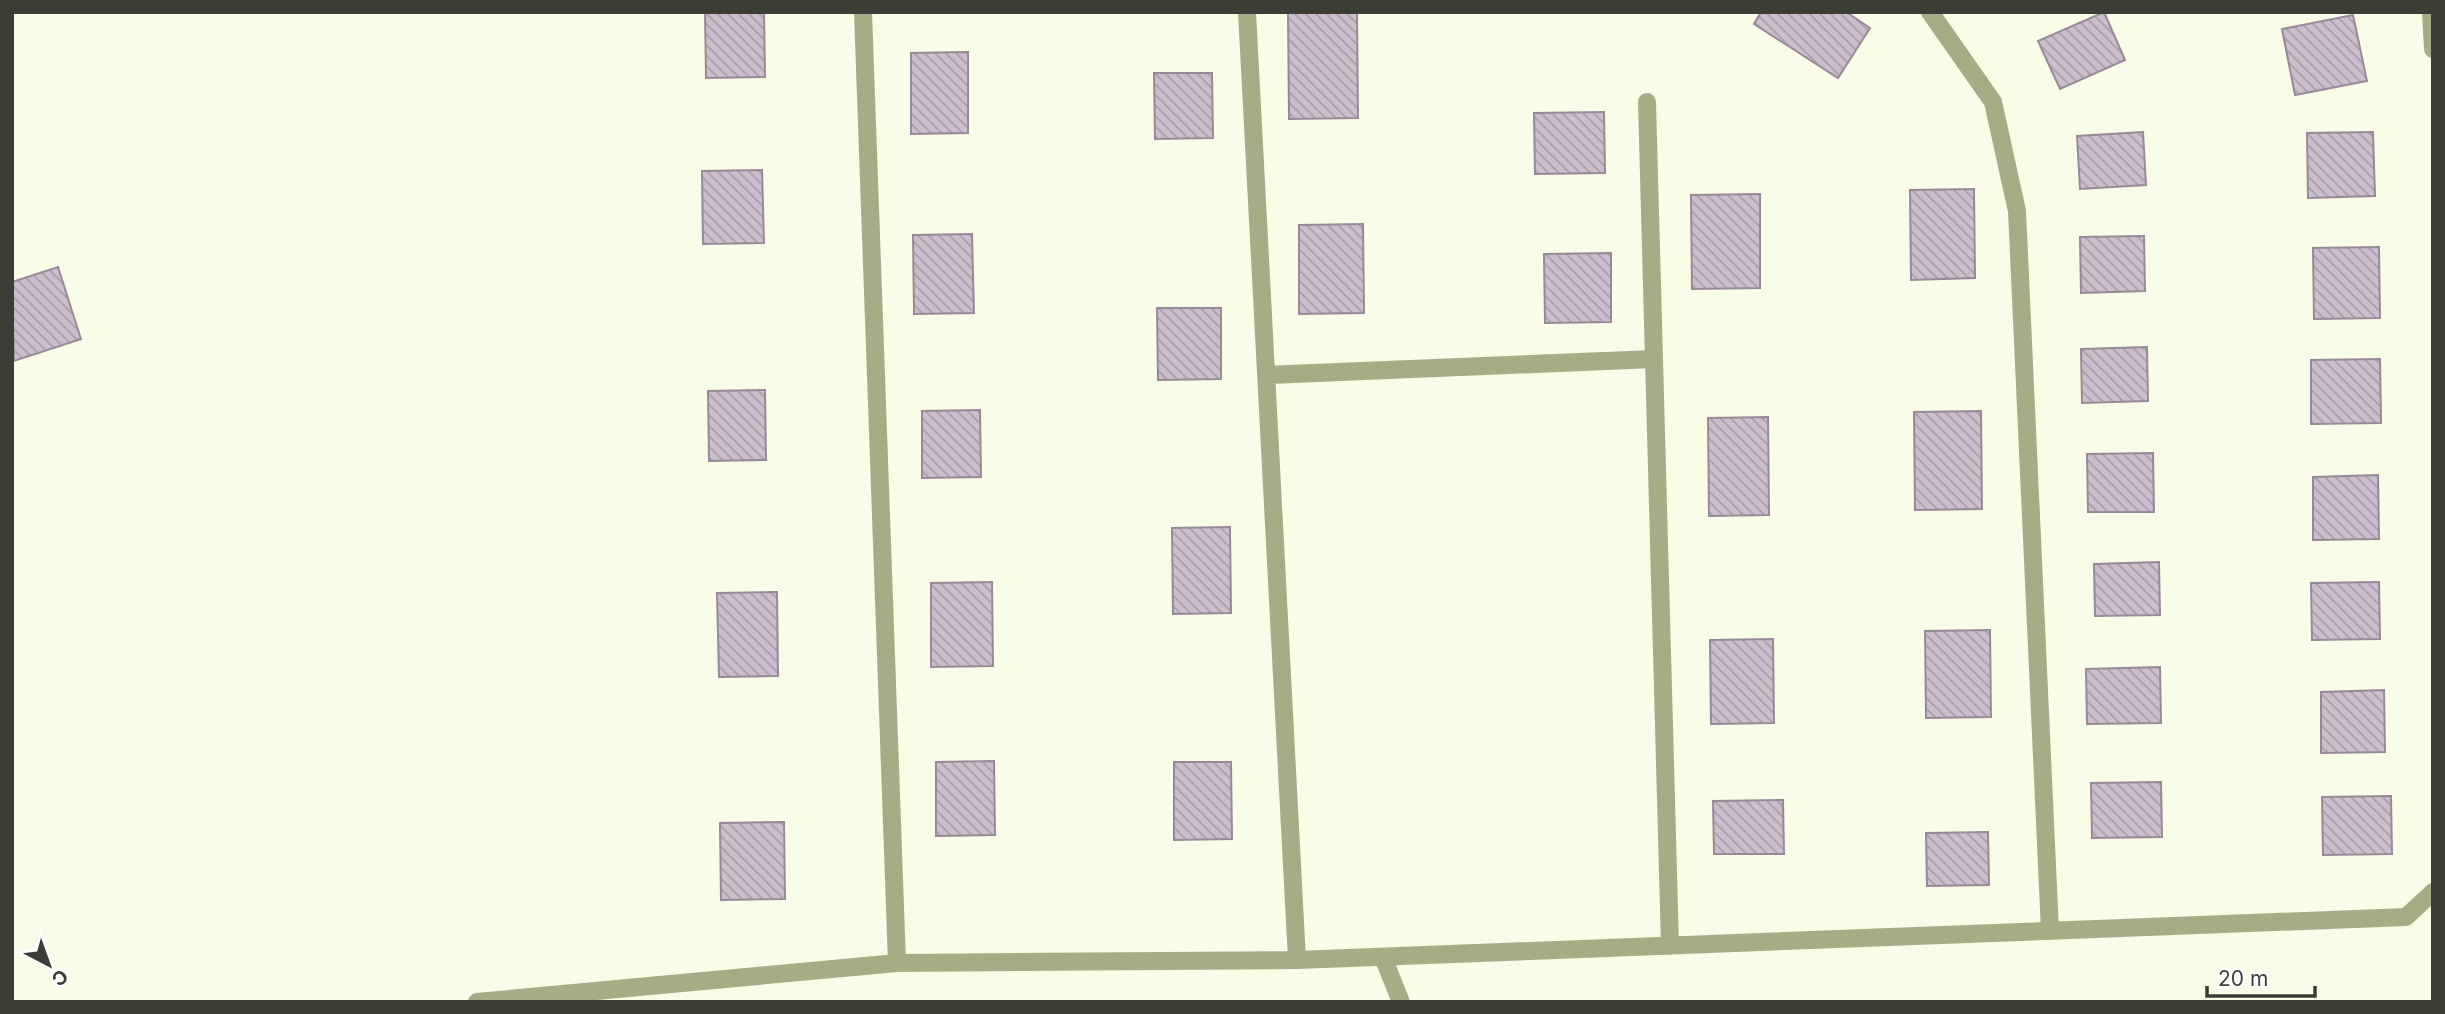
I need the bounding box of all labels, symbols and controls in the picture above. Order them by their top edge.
north arrow [14,930,84,1000]
scale bar [2207,954,2316,998]
text: С [47,964,73,991]
text: 20 m [2218,966,2268,991]

